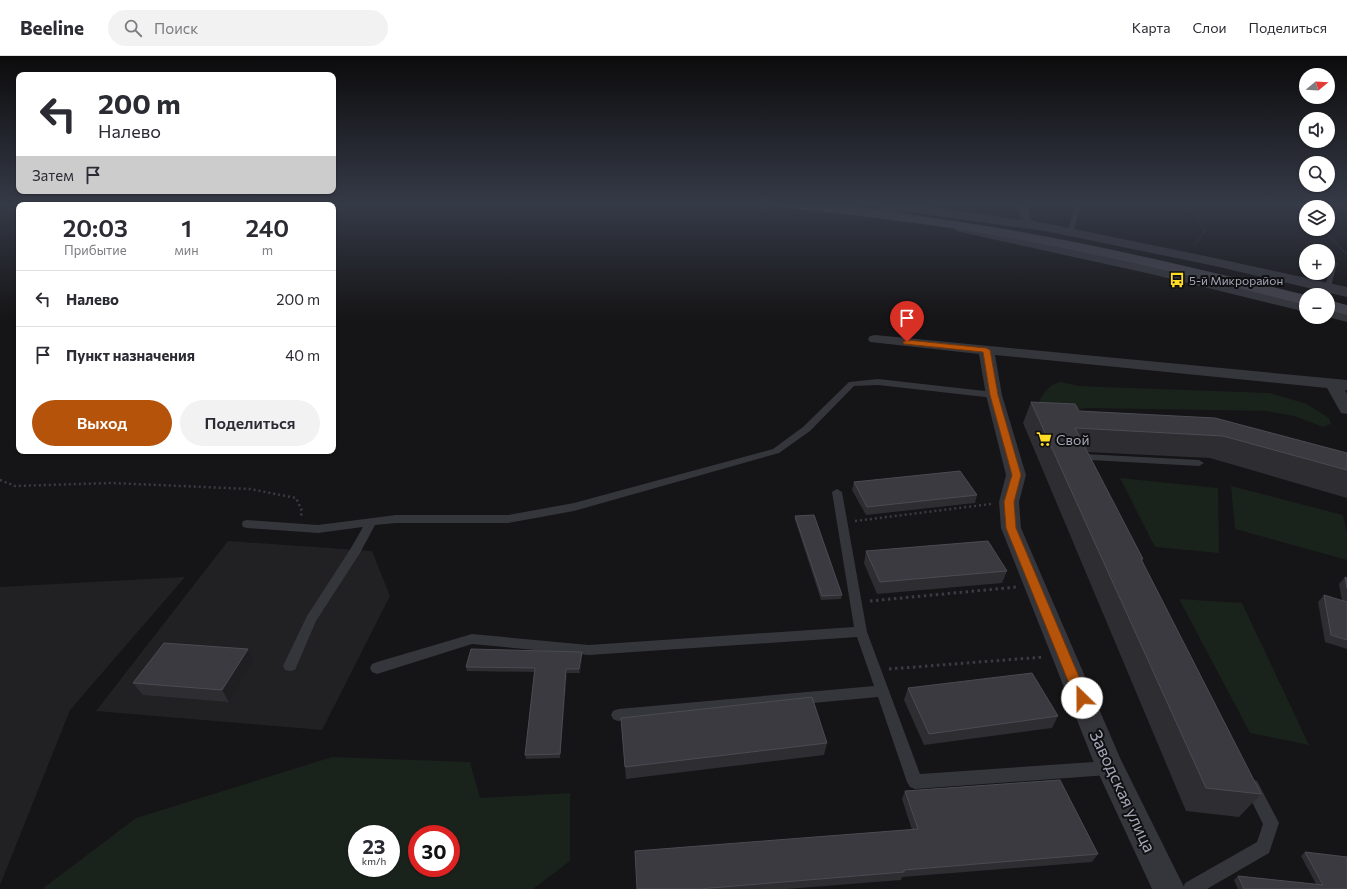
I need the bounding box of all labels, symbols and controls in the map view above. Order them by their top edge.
search box [108,10,388,46]
text: Beeline [20,16,84,39]
icon: search [122,17,144,39]
text: Поиск [154,19,198,37]
text: Карта [1132,19,1170,36]
text: Слои [1192,19,1227,36]
text: Поделиться [1249,19,1327,36]
north arrow [1299,68,1335,104]
map controls [1299,68,1335,324]
text: 200 m [98,86,181,120]
icon: left [32,88,84,140]
button: sound [1299,112,1335,148]
text: Налево [98,120,161,142]
button: search [1299,156,1335,192]
icon: arrive [82,164,104,186]
text: Затем [32,166,74,184]
button: layers [1299,200,1335,236]
text: 20:03 [63,213,128,242]
text: 1 [181,213,192,242]
text: 240 [246,213,289,242]
text: Прибытие [64,242,127,258]
text: мин [175,242,199,258]
text: m [262,242,273,258]
button: + [1299,244,1335,280]
bus stop icon: 5-й Микрорайон [1168,271,1186,289]
place label: 5-й Микрорайон [1189,273,1283,287]
icon: left [32,288,54,310]
button: − [1299,288,1335,324]
text: Налево [66,290,119,308]
text: 200 m [276,290,320,308]
pin [890,301,924,342]
icon: arrive [896,307,918,329]
icon: arrive [32,344,54,366]
text: Пункт назначения [66,346,195,364]
text: 40 m [285,346,320,364]
button: Выход [32,400,172,446]
button: Поделиться [180,400,320,446]
supermarket icon: Свой [1035,430,1053,448]
place label: Свой [1056,431,1089,448]
position arrow [1061,677,1103,719]
street label: Заводская улица [1085,726,1161,856]
speed limit sign: 30 [408,825,460,877]
text: 23 [362,834,386,858]
text: km/h [362,855,386,867]

